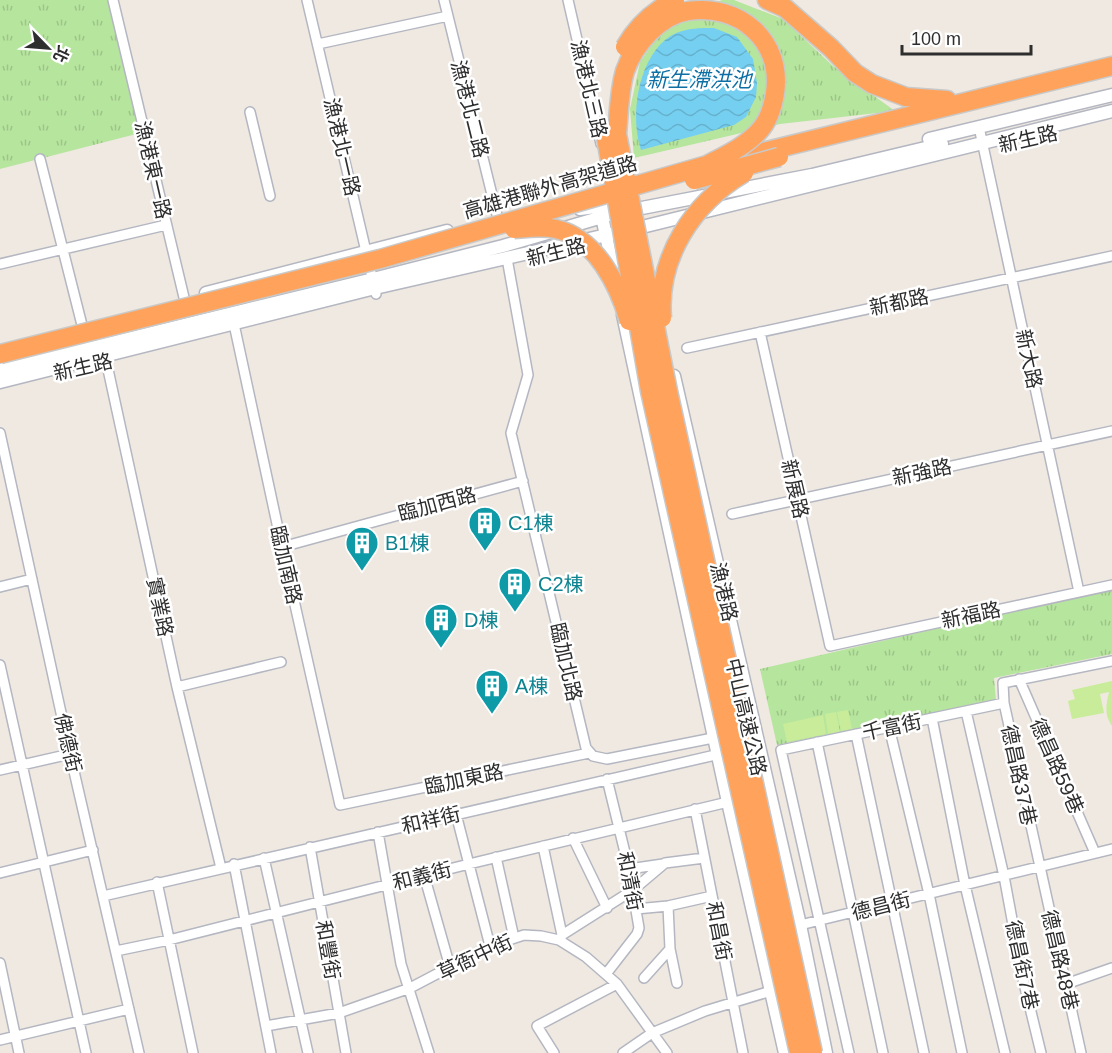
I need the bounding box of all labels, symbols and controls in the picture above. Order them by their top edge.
north arrow [18,18,78,78]
scale bar [902,18,1031,56]
text: 100 m [911,29,961,49]
street label: 漁港北三路 [567,38,611,140]
text: 北 [50,43,72,65]
street label: 漁港北二路 [447,58,493,160]
water label: 新生滯洪池 [647,68,753,91]
street label: 漁港北一路 [320,96,364,198]
street label: 漁港東一路 [131,119,175,221]
street label: 新生路 [996,122,1060,156]
street label: 高雄港聯外高架道路 [460,152,640,222]
street label: 新生路 [524,234,588,270]
street label: 新都路 [867,285,931,319]
street label: 新大路 [1012,327,1046,391]
street label: 新生路 [51,350,115,384]
street label: 新強路 [890,455,954,489]
street label: 新展路 [778,457,812,521]
street label: 臨加西路 [396,483,478,525]
building icon: C1棟 [467,505,503,552]
place label: C1棟 [508,512,554,534]
street label: 臨加南路 [266,524,306,606]
building icon: B1棟 [344,525,380,572]
place label: B1棟 [385,532,429,554]
street label: 漁港路 [707,560,741,624]
building icon: C2棟 [497,566,533,613]
place label: C2棟 [538,573,584,595]
street label: 實業路 [143,575,177,639]
street label: 新福路 [939,598,1003,632]
building icon: D棟 [423,602,459,649]
place label: D棟 [464,609,498,631]
street label: 臨加北路 [546,621,586,703]
street label: 中山高速公路 [722,656,770,778]
building icon: A棟 [474,668,510,715]
place label: A棟 [515,675,548,697]
street label: 千富街 [860,710,924,744]
street label: 佛德街 [51,711,85,775]
street label: 德昌路59巷 [1026,715,1088,817]
street label: 德昌路37巷 [998,723,1040,827]
street label: 臨加東路 [423,760,505,798]
street label: 和祥街 [399,803,463,837]
street label: 和清街 [613,849,647,913]
street label: 和義街 [390,858,454,894]
street label: 德昌街 [849,888,913,924]
street label: 和昌街 [702,899,736,963]
street label: 德昌路48巷 [1038,908,1082,1012]
street label: 德昌街7巷 [1002,918,1042,1012]
street label: 和豐街 [312,919,344,981]
street label: 草衙中街 [434,930,516,984]

